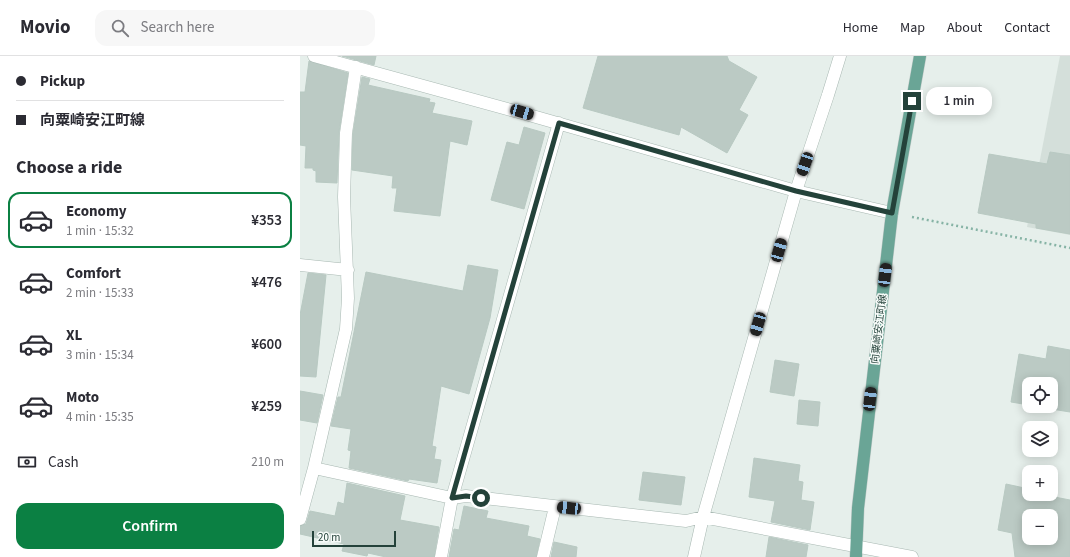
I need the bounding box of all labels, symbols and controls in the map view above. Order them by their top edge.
search box [95,10,375,46]
text: Movio [20,14,71,41]
icon: search [109,17,131,39]
text: Search here [141,17,215,38]
text: Home [843,18,878,38]
text: Map [900,18,925,38]
text: About [947,18,982,38]
text: Contact [1004,18,1050,38]
text: Pickup [40,71,85,92]
callout: 1 min [926,87,992,115]
route end [903,92,921,110]
text: 1 min [944,92,974,110]
car [509,103,535,121]
text: 向粟崎安江町線 [40,110,145,131]
car [795,151,815,177]
text: Choose a ride [16,155,122,180]
text: Economy [66,201,127,222]
icon: car [18,202,54,238]
text: ¥353 [251,210,282,231]
text: 1 min · 15:32 [66,222,134,240]
car [770,237,788,263]
car [878,262,892,288]
text: Comfort [66,263,121,284]
icon: car [18,264,54,300]
text: ¥476 [251,272,282,293]
text: 2 min · 15:33 [66,284,134,302]
street label: 向粟崎安江町線 [868,294,890,365]
car [749,311,767,337]
text: XL [66,325,82,346]
icon: car [18,326,54,362]
text: ¥600 [251,334,282,355]
text: 3 min · 15:34 [66,346,134,364]
map controls [1022,377,1058,545]
button: locate [1022,377,1058,413]
car [863,386,877,412]
text: Moto [66,387,99,408]
icon: car [18,388,54,424]
text: ¥259 [251,396,282,417]
text: 4 min · 15:35 [66,408,134,426]
button: layers [1022,421,1058,457]
icon: cash [16,451,38,473]
text: Cash [48,452,79,473]
text: 210 m [251,453,284,471]
button: + [1022,465,1058,501]
route start [472,489,490,507]
car [556,501,582,515]
button: Confirm [16,503,284,549]
button: − [1022,509,1058,545]
scale bar [312,529,396,548]
text: 20 m [318,530,340,545]

